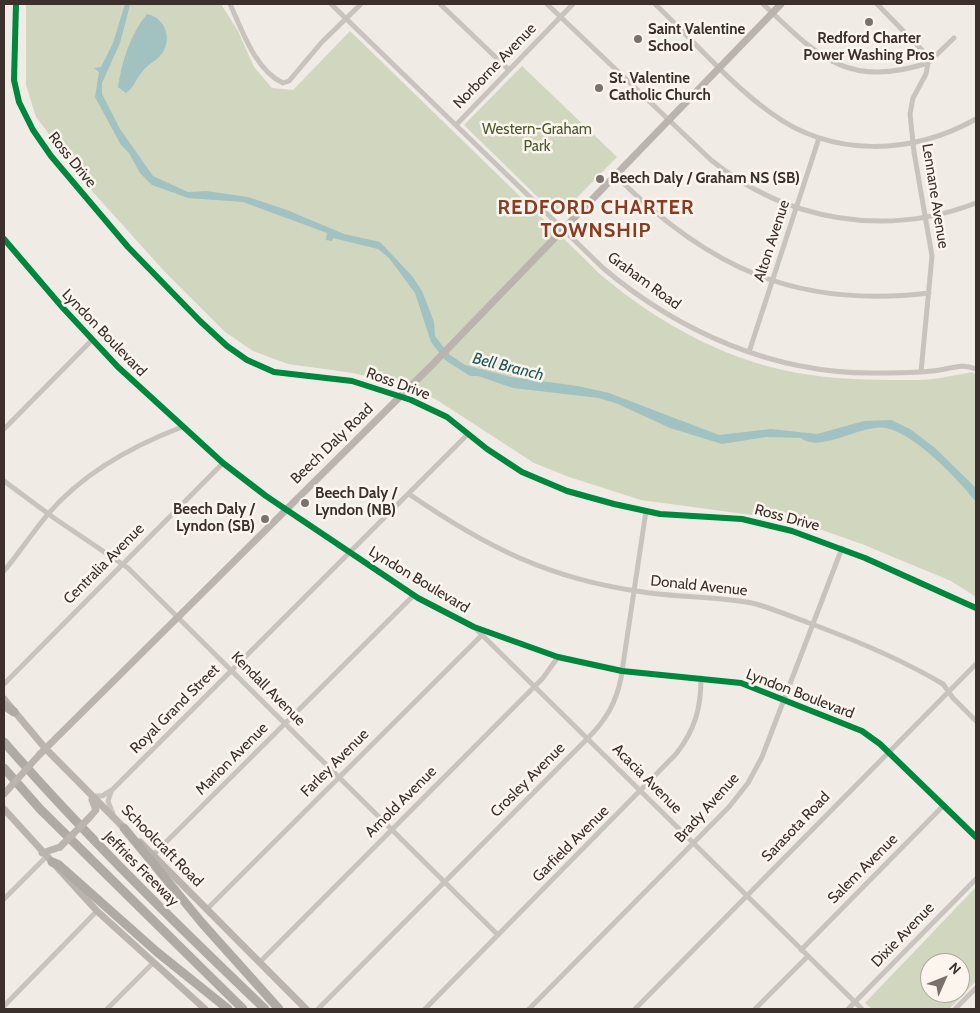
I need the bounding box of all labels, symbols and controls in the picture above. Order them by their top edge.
marker: Redford Charter Power Washing Pros [863,16,875,28]
street label: Norborne Avenue [450,20,540,112]
place label: Saint Valentine School [648,21,745,56]
place label: Redford Charter Power Washing Pros [803,30,935,65]
marker: Saint Valentine School [632,33,644,45]
place label: St. Valentine Catholic Church [609,70,711,105]
marker: St. Valentine Catholic Church [593,82,605,94]
park label: Western-Graham Park [482,121,592,156]
street label: Ross Drive [44,129,100,191]
street label: Lennane Avenue [918,142,952,250]
place label: Beech Daly / Graham NS (SB) [610,170,800,188]
marker: Beech Daly / Graham NS (SB) [594,173,606,185]
district label: REDFORD CHARTER TOWNSHIP [496,196,696,243]
street label: Alton Avenue [750,198,794,284]
street label: Graham Road [604,248,684,314]
street label: Lyndon Boulevard [58,286,150,380]
water label: Bell Branch [470,349,546,385]
street label: Ross Drive [364,364,432,404]
street label: Beech Daly Road [287,400,377,488]
place label: Beech Daly / Lyndon (NB) [315,485,397,520]
marker: Beech Daly / Lyndon (NB) [299,497,311,509]
place label: Beech Daly / Lyndon (SB) [173,501,255,536]
street label: Ross Drive [753,501,821,535]
marker: Beech Daly / Lyndon (SB) [259,513,271,525]
street label: Centralia Avenue [60,520,148,608]
street label: Lyndon Boulevard [365,543,473,617]
street label: Donald Avenue [650,572,748,600]
street label: Kendall Avenue [227,648,309,730]
street label: Royal Grand Street [127,661,223,757]
street label: Lyndon Boulevard [743,665,857,723]
street label: Marion Avenue [192,719,272,799]
street label: Farley Avenue [297,725,373,801]
street label: Crosley Avenue [487,739,569,821]
street label: Acacia Avenue [608,740,686,818]
street label: Arnold Avenue [362,763,440,841]
street label: Brady Avenue [671,769,743,847]
street label: Sarasota Road [758,788,834,866]
street label: Schoolcraft Road [117,801,207,891]
street label: Garfield Avenue [529,802,613,886]
street label: Jeffries Freeway [100,828,182,910]
street label: Salem Avenue [824,830,902,908]
street label: Dixie Avenue [868,899,938,971]
north arrow [920,953,970,1003]
text: N [945,958,965,978]

